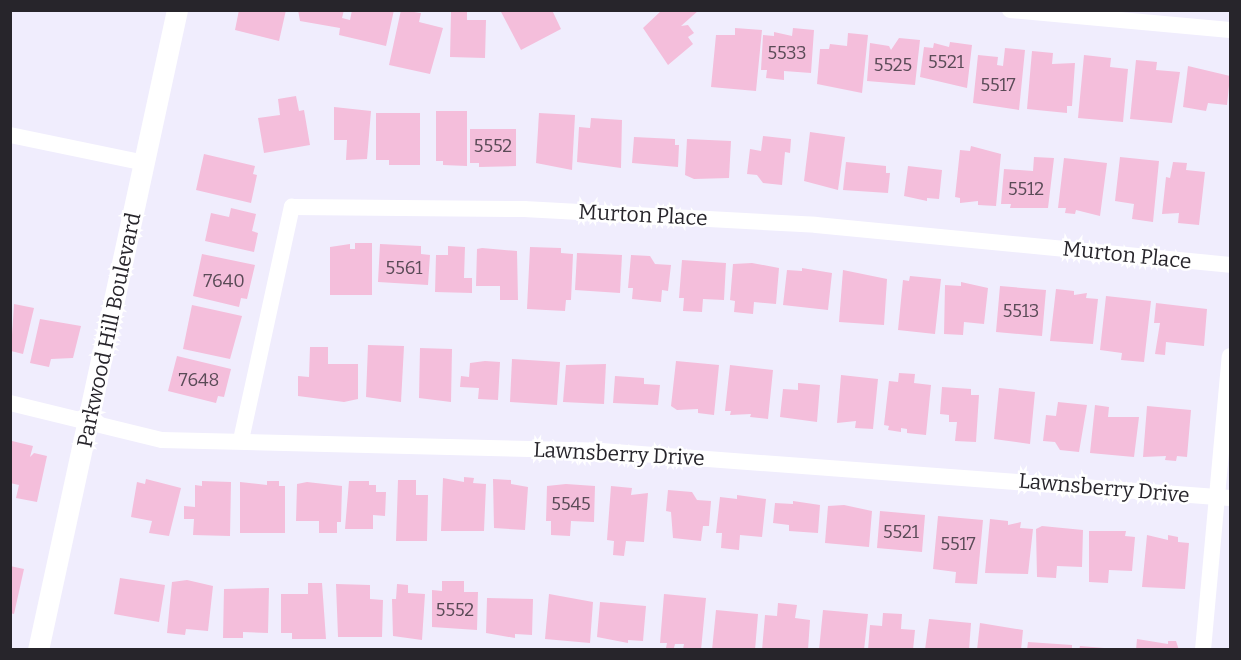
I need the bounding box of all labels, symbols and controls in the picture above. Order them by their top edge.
house number: 5533 [768,42,806,64]
house number: 5521 [928,51,964,73]
house number: 5525 [874,54,912,76]
house number: 5517 [980,74,1016,96]
house number: 5552 [474,135,512,157]
house number: 5512 [1008,178,1044,200]
street label: Murton Place [578,199,708,231]
street label: Parkwood Hill Boulevard [72,210,146,450]
street label: Murton Place [1061,236,1193,274]
house number: 5561 [386,257,422,279]
house number: 7640 [203,270,245,292]
house number: 5513 [1003,300,1039,322]
house number: 7648 [179,369,219,391]
street label: Lawnsberry Drive [533,437,705,471]
street label: Lawnsberry Drive [1017,468,1191,508]
house number: 5545 [551,493,591,515]
house number: 5521 [883,521,919,543]
house number: 5517 [940,533,976,555]
house number: 5552 [436,599,474,621]

